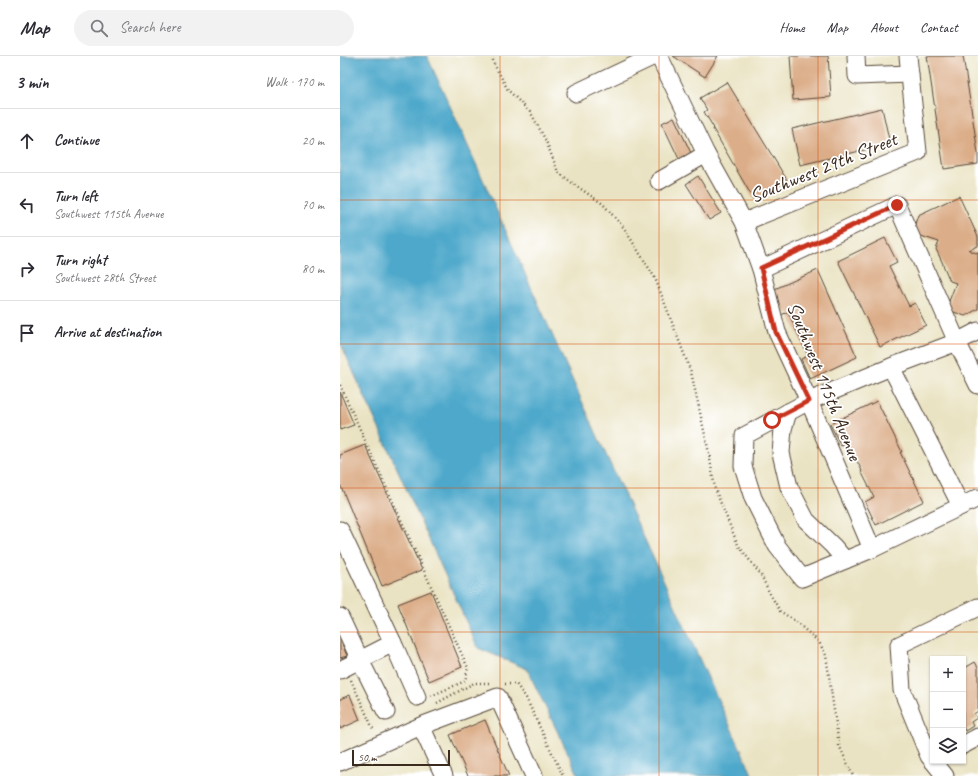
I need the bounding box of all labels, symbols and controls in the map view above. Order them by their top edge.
search box [74,10,354,46]
text: Map [20,16,50,40]
icon: search [88,17,110,39]
text: Search here [120,18,181,37]
text: Home [779,19,805,36]
text: Map [827,19,848,36]
text: About [870,19,898,36]
text: Contact [920,19,958,36]
text: 3 min [16,72,49,93]
text: Walk · 170 m [265,74,324,90]
street label: Southwest 29th Street [746,126,903,208]
icon: ahead [16,130,38,152]
text: Continue [54,131,99,150]
text: 20 m [302,133,324,149]
text: Turn left [54,187,97,206]
icon: left [16,194,38,216]
route end [888,196,906,214]
text: 70 m [302,197,324,213]
text: Southwest 115th Avenue [54,206,163,222]
text: Turn right [54,251,107,270]
icon: right [16,258,38,280]
text: 80 m [302,261,324,277]
text: Southwest 28th Street [54,270,156,286]
street label: Southwest 115th Avenue [781,298,868,465]
icon: arrive [16,322,38,344]
text: Arrive at destination [54,323,161,342]
route start [763,411,781,429]
map controls [930,656,966,764]
button: + [930,656,966,692]
button: − [930,692,966,728]
button: layers [930,728,966,764]
scale bar [352,748,450,767]
text: 50 m [358,750,377,764]

